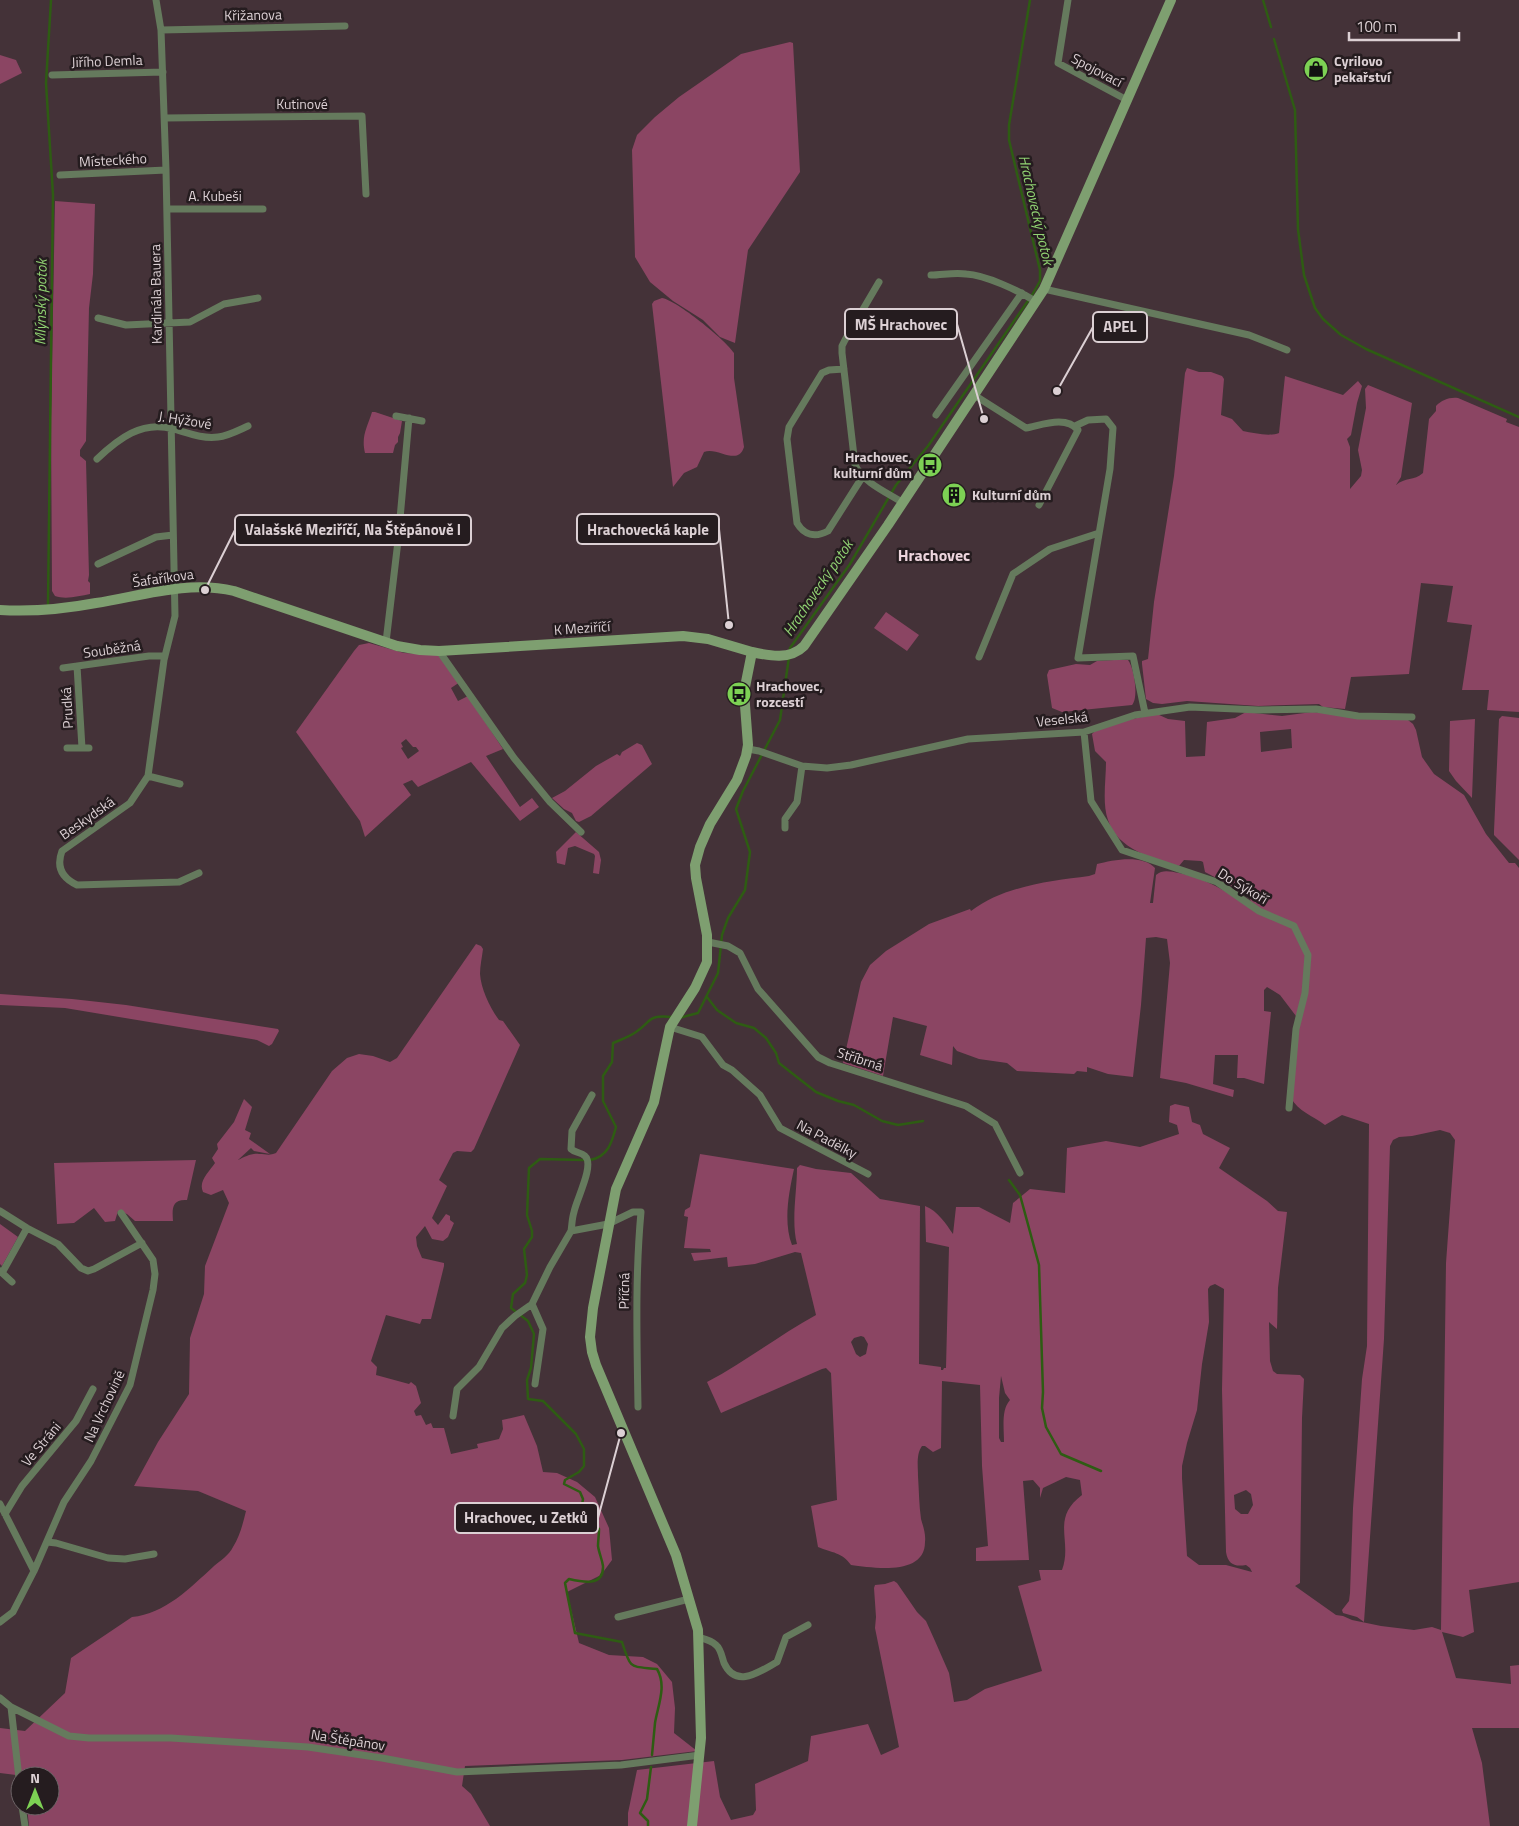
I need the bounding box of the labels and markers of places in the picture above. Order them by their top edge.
place label: Cyrilovo pekařství [1334,50,1392,87]
shop icon: Cyrilovo pekařství [1303,56,1329,82]
callout: MŠ Hrachovec [845,309,957,339]
callout: APEL [1093,312,1147,342]
place label: Hrachovec, kulturní dům [834,446,912,483]
bus stop icon: Hrachovec, kulturní dům [917,452,943,478]
building icon: Kulturní dům [941,482,967,508]
place label: Kulturní dům [972,484,1051,505]
callout: Hrachovecká kaple [577,514,719,544]
callout: Valašské Meziříčí, Na Štěpánově I [235,515,471,545]
place label: Hrachovec, rozcestí [756,675,823,712]
bus stop icon: Hrachovec, rozcestí [726,681,752,707]
callout: Hrachovec, u Zetků [455,1503,598,1533]

